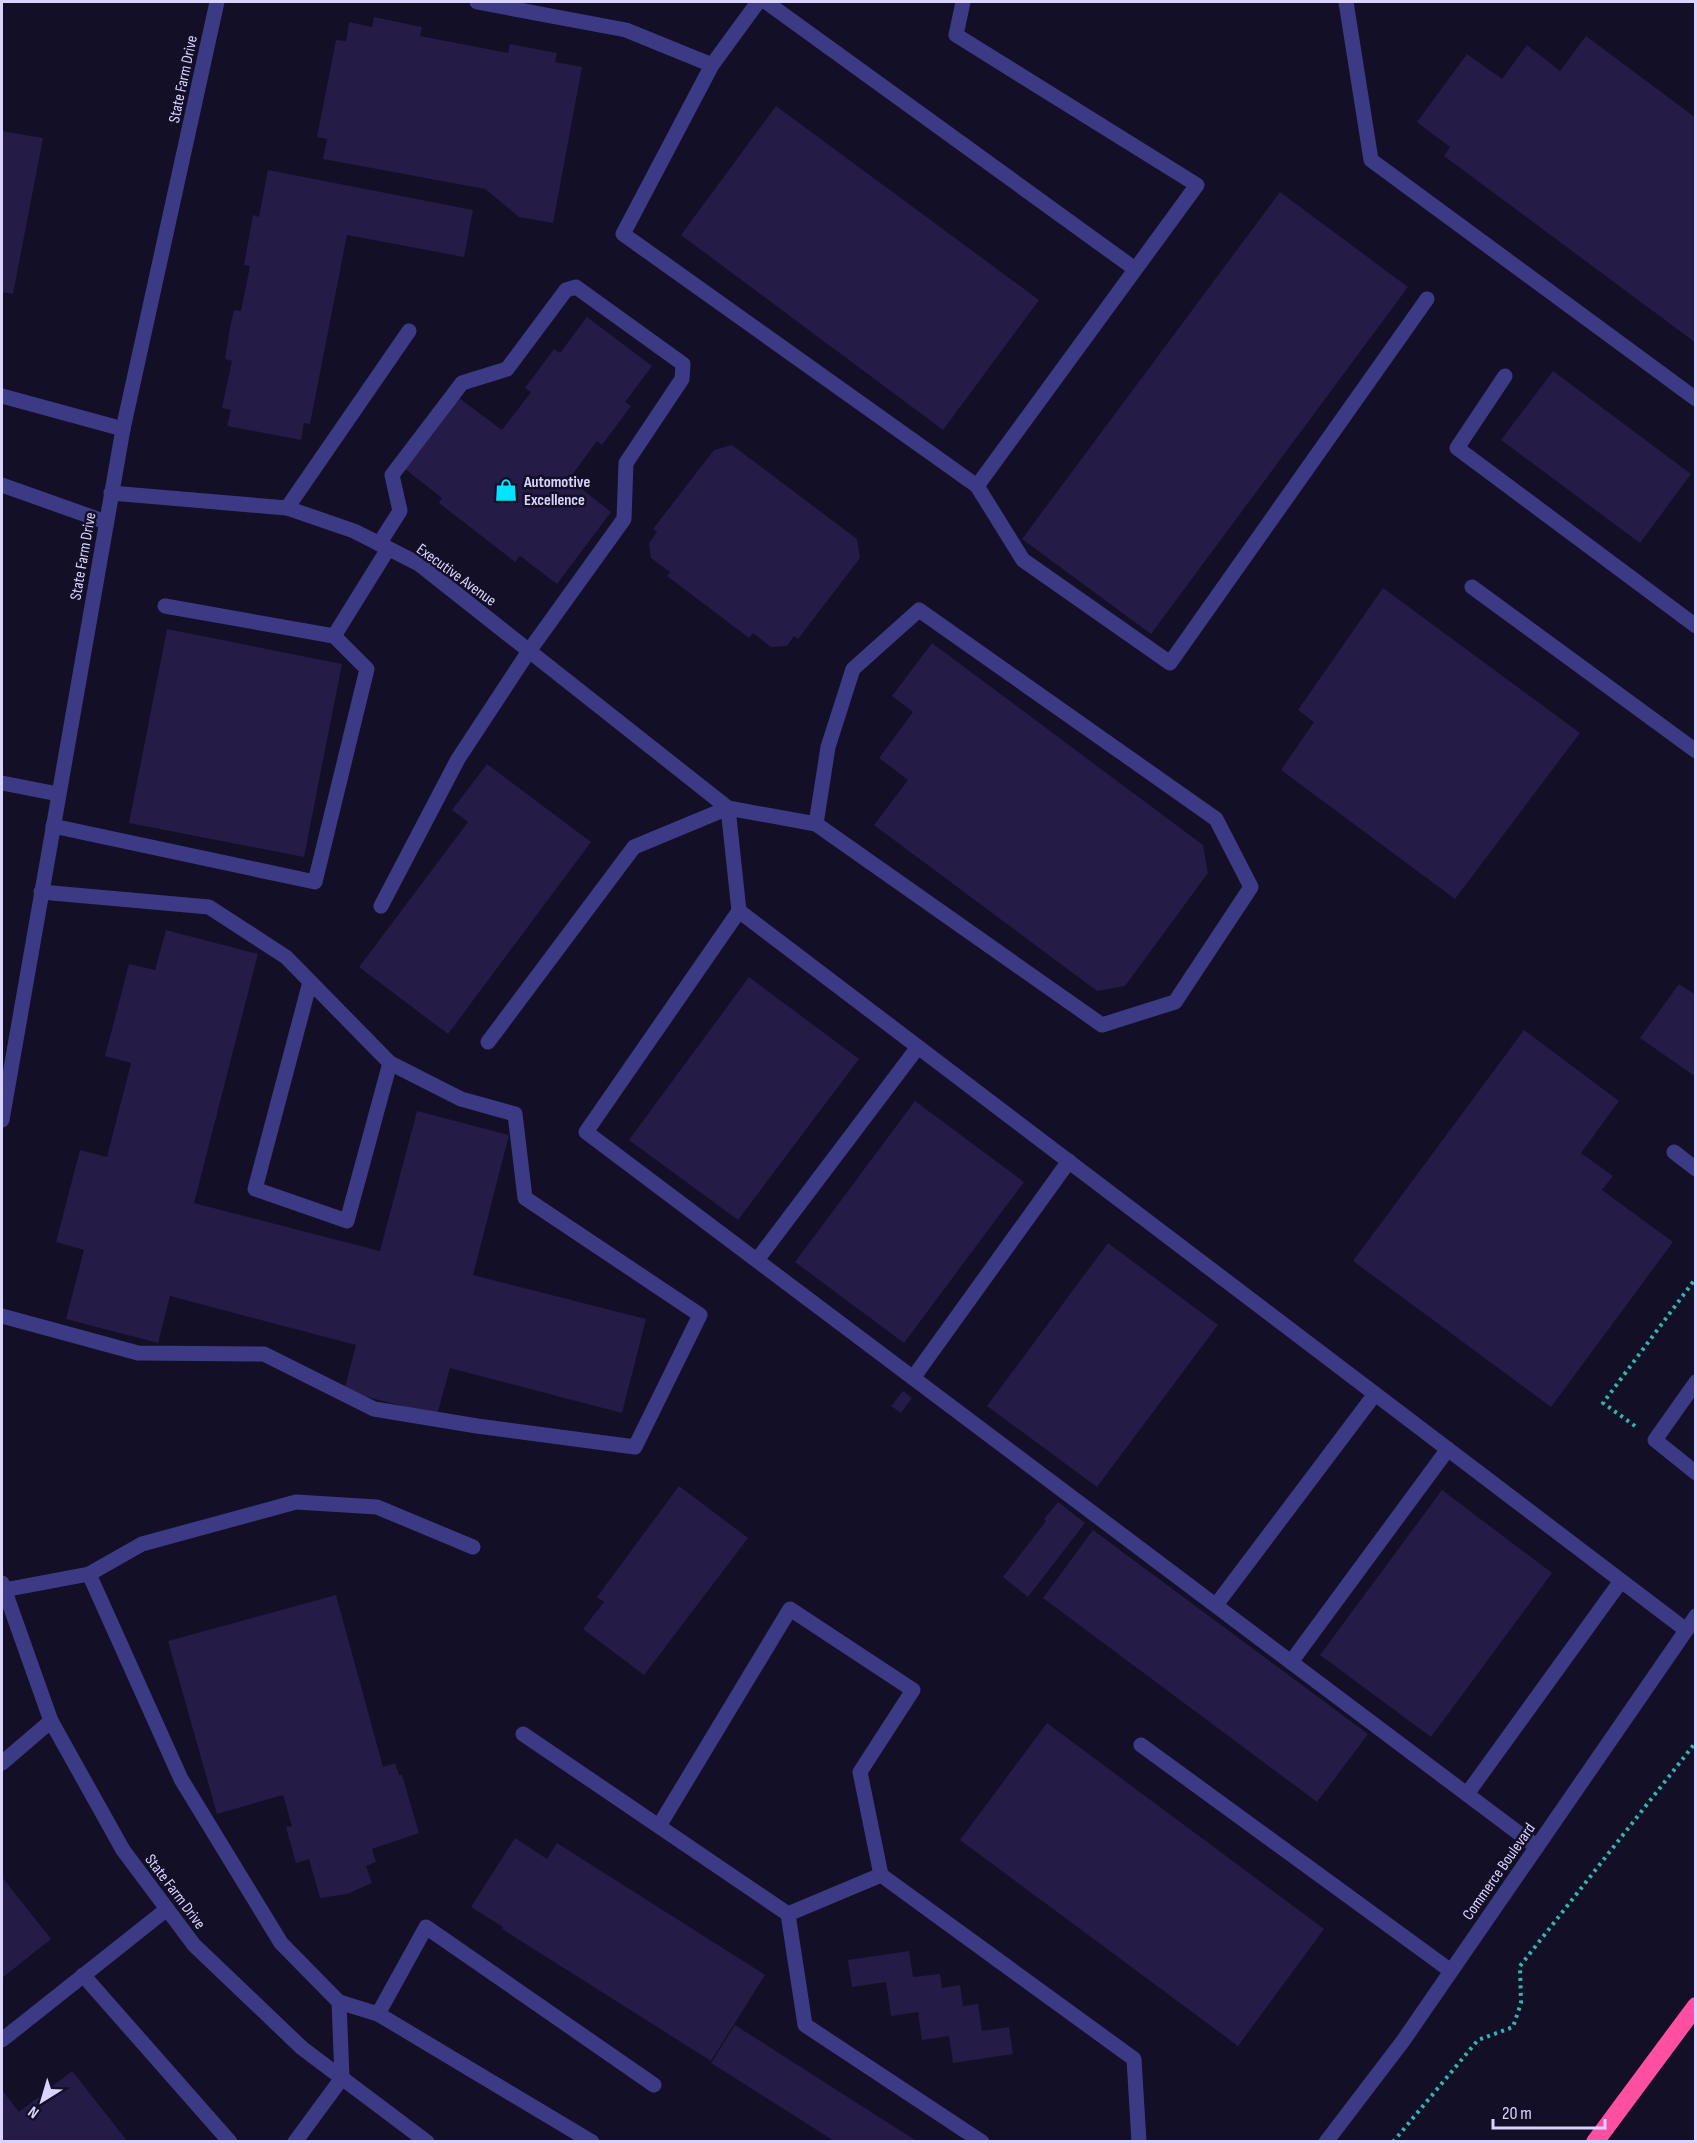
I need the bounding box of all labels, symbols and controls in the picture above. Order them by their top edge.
street label: State Farm Drive [165,34,202,125]
place label: Automotive Excellence [523,473,590,510]
shop icon: Automotive Excellence [493,477,519,503]
street label: State Farm Drive [66,511,101,602]
street label: Executive Avenue [413,540,500,610]
street label: Commerce Boulevard [1459,1820,1540,1924]
street label: State Farm Drive [140,1851,209,1933]
north arrow [12,2071,72,2131]
scale bar [1493,2092,1606,2130]
text: N [25,2102,43,2122]
text: 20 m [1502,2103,1532,2124]

